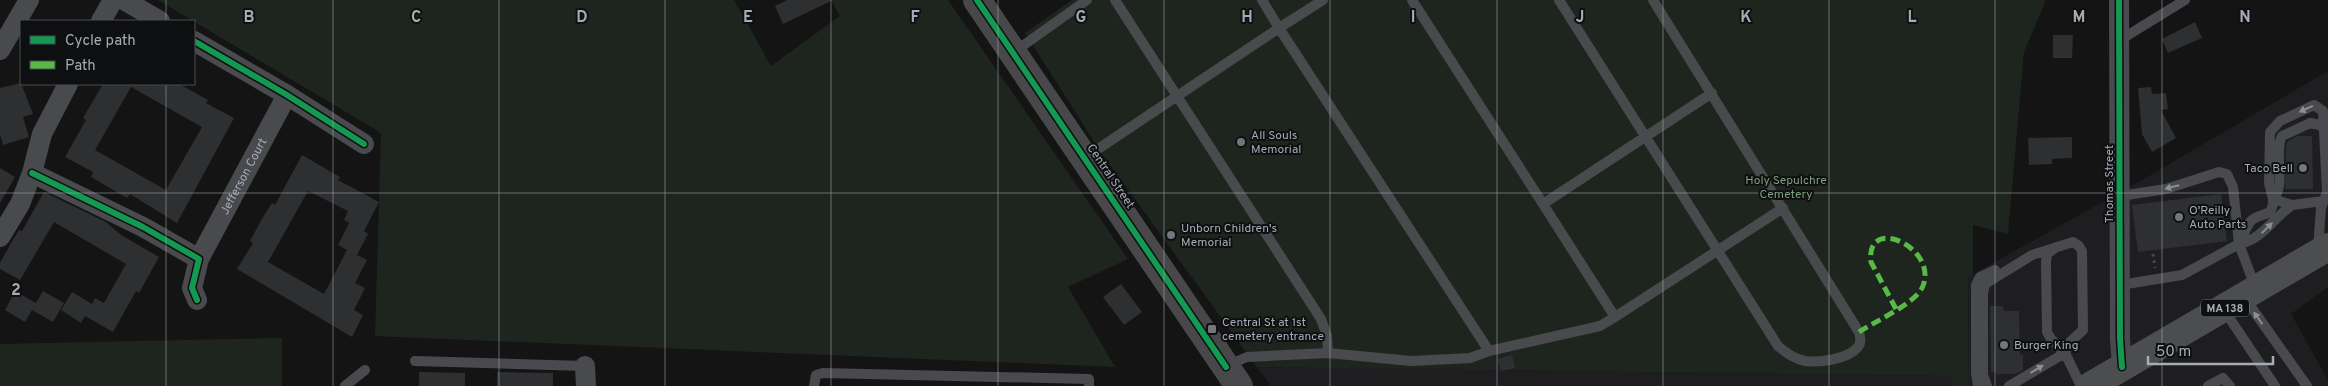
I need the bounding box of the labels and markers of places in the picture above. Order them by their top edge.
place label: All Souls Memorial [1251,128,1301,158]
marker: All Souls Memorial [1235,136,1247,148]
place label: Taco Bell [2244,161,2293,177]
marker: Taco Bell [2297,162,2309,174]
place label: O'Reilly Auto Parts [2189,203,2246,233]
marker: O'Reilly Auto Parts [2173,211,2185,223]
place label: Unborn Children's Memorial [1181,221,1277,251]
marker: Unborn Children's Memorial [1165,229,1177,241]
place label: Central St at 1st cemetery entrance [1222,315,1324,345]
marker: Central St at 1st cemetery entrance [1206,323,1218,335]
place label: Burger King [2014,338,2079,354]
marker: Burger King [1998,339,2010,351]

